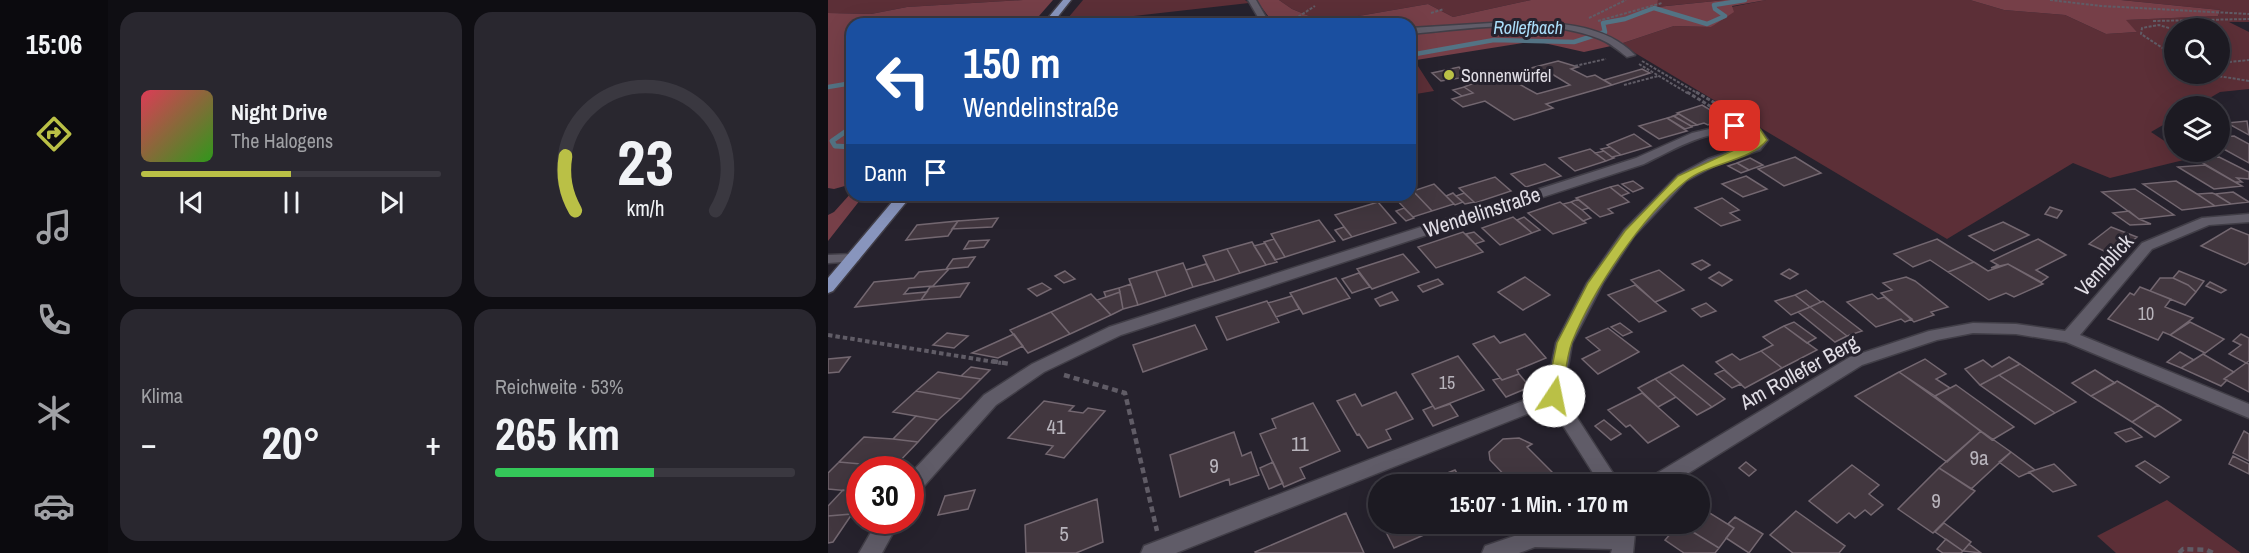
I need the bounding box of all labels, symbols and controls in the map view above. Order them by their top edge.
water label: Rollefbach [1493,15,1563,40]
map controls [2164,18,2230,162]
button: search [2164,18,2230,84]
text: 15:06 [26,26,82,62]
text: 150 m [963,35,1061,91]
icon: left [864,42,942,120]
place label: Sonnenwürfel [1461,63,1551,88]
marker: Sonnenwürfel [1442,68,1456,82]
text: Wendelinstraße [963,89,1119,125]
button: layers [2164,96,2230,162]
text: Night Drive [231,97,327,127]
pin [1709,100,1760,151]
icon: arrive [1718,109,1751,142]
icon: directions [33,113,75,155]
text: 23 [617,121,673,205]
text: The Halogens [231,127,333,154]
icon: arrive [919,156,952,189]
text: Dann [864,158,907,188]
street label: Wendelinstraße [1420,179,1544,245]
icon: previous [175,186,208,219]
icon: pause [275,186,308,219]
icon: next [375,186,408,219]
text: km/h [626,195,664,224]
icon: music [33,206,75,248]
street label: Vennblick [2068,227,2140,302]
icon: phone [33,299,75,341]
house number: 10 [2138,301,2154,326]
street label: Am Rollefer Berg [1734,327,1864,417]
position arrow [1522,364,1586,428]
house number: 15 [1439,370,1455,395]
text: Reichweite · 53% [495,373,624,400]
text: Klima [141,382,183,409]
icon: climate [33,392,75,434]
text: 265 km [495,403,620,464]
text: 20° [261,412,321,473]
house number: 41 [1046,412,1066,441]
text: − [141,421,157,465]
text: + [425,421,441,465]
house number: 11 [1291,429,1309,458]
house number: 9a [1969,443,1989,472]
house number: 9 [1209,451,1219,480]
speed limit sign: 30 [846,456,924,534]
icon: car [33,485,75,527]
house number: 9 [1931,486,1941,515]
text: 15:07 · 1 Min. · 170 m [1450,489,1628,519]
house number: 5 [1059,519,1069,548]

